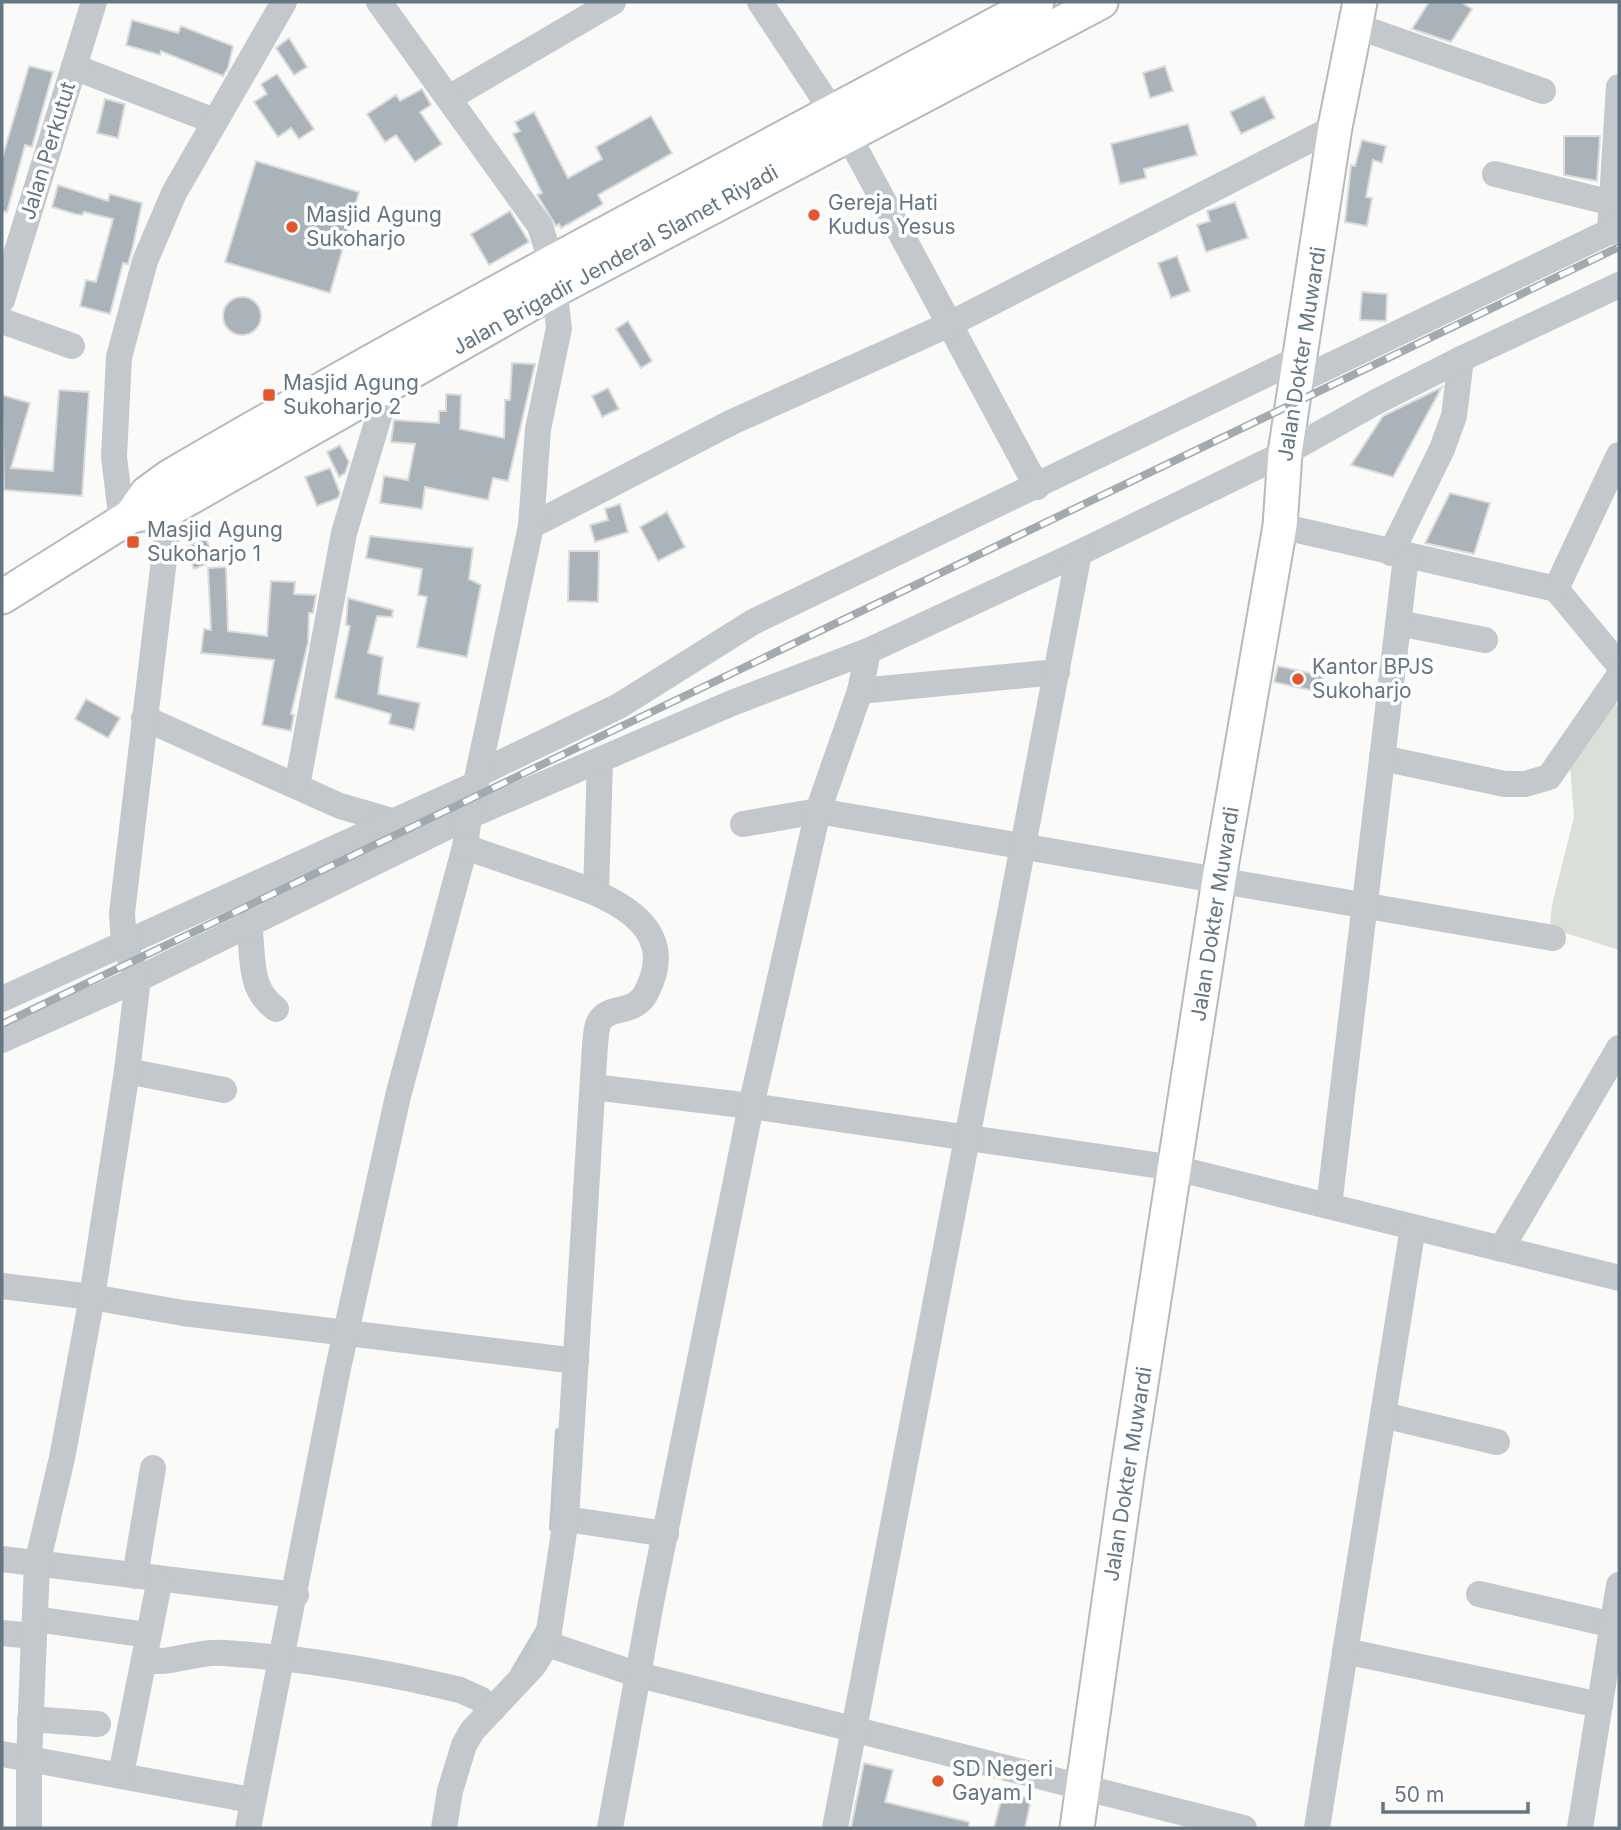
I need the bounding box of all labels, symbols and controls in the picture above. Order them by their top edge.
street label: Jalan Perkutut [15,79,80,223]
street label: Jalan Brigadir Jenderal Slamet Riyadi [447,159,782,360]
place label: Gereja Hati Kudus Yesus [828,190,956,239]
place label: Masjid Agung Sukoharjo [306,202,442,251]
marker: Gereja Hati Kudus Yesus [806,207,822,223]
marker: Masjid Agung Sukoharjo [284,219,300,235]
street label: Jalan Dokter Muwardi [1272,245,1331,463]
place label: Masjid Agung Sukoharjo 2 [283,370,419,419]
marker: Masjid Agung Sukoharjo 2 [261,387,277,403]
place label: Masjid Agung Sukoharjo 1 [147,517,283,566]
marker: Masjid Agung Sukoharjo 1 [125,534,141,550]
place label: Kantor BPJS Sukoharjo [1312,654,1434,703]
marker: Kantor BPJS Sukoharjo [1290,671,1306,687]
street label: Jalan Dokter Muwardi [1185,805,1244,1023]
street label: Jalan Dokter Muwardi [1098,1365,1157,1583]
place label: SD Negeri Gayam I [952,1756,1053,1805]
scale bar [1383,1770,1528,1814]
marker: SD Negeri Gayam I [930,1773,946,1789]
text: 50 m [1394,1782,1444,1807]

